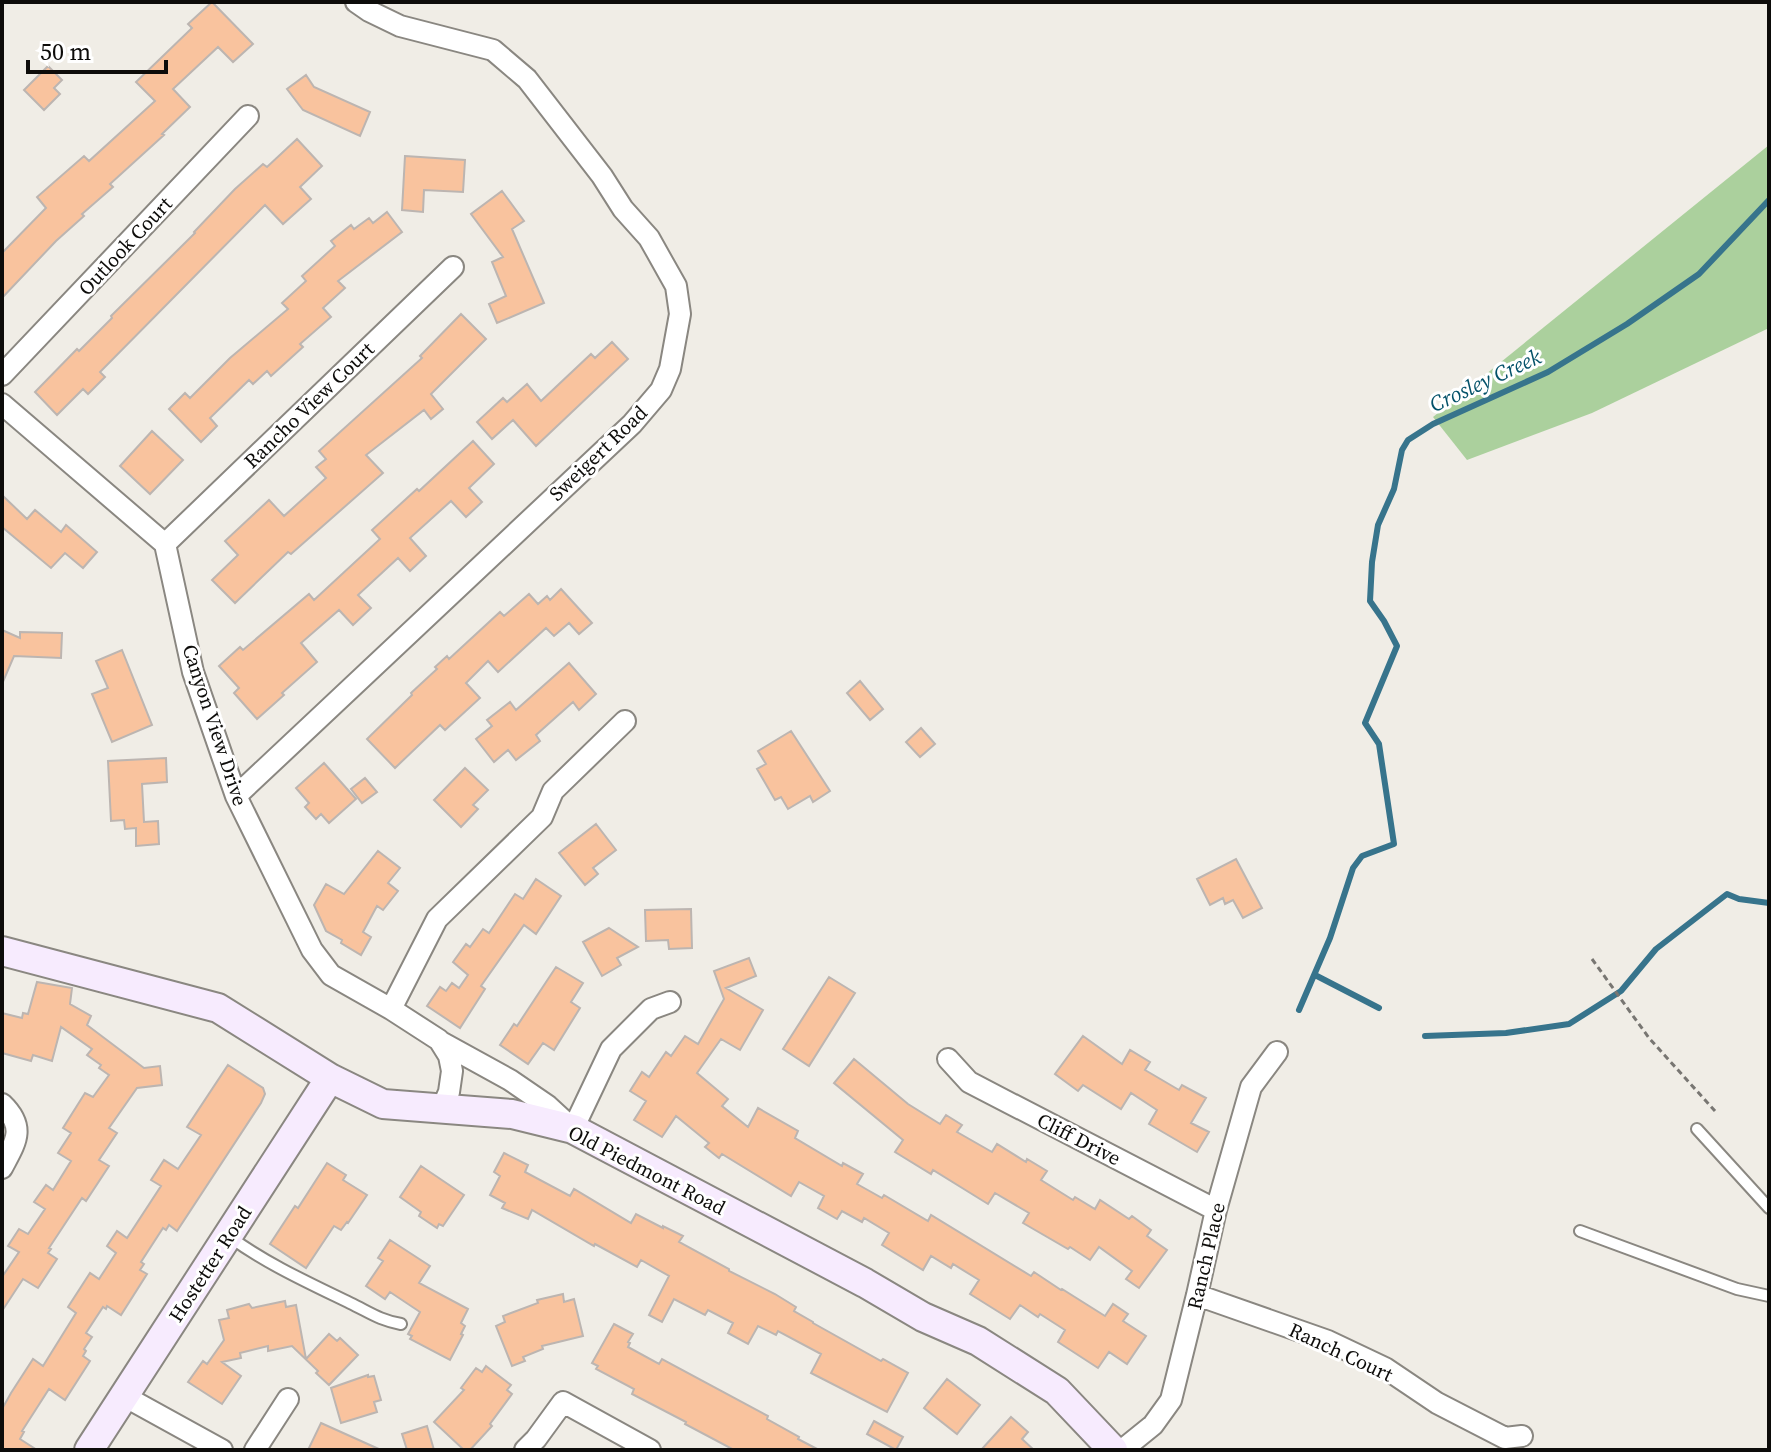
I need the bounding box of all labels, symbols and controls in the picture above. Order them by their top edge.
scale bar [28,24,166,74]
text: 50 m [40,35,91,68]
street label: Outlook Court [72,190,179,302]
street label: Rancho View Court [238,335,381,474]
water label: Crosley Creek [1424,341,1546,419]
street label: Sweigert Road [543,399,654,507]
street label: Canyon View Drive [176,641,254,809]
street label: Cliff Drive [1032,1106,1126,1172]
street label: Old Piedmont Road [564,1118,731,1222]
street label: Hostetter Road [162,1200,258,1328]
street label: Ranch Place [1180,1200,1232,1312]
street label: Ranch Court [1284,1316,1398,1389]

